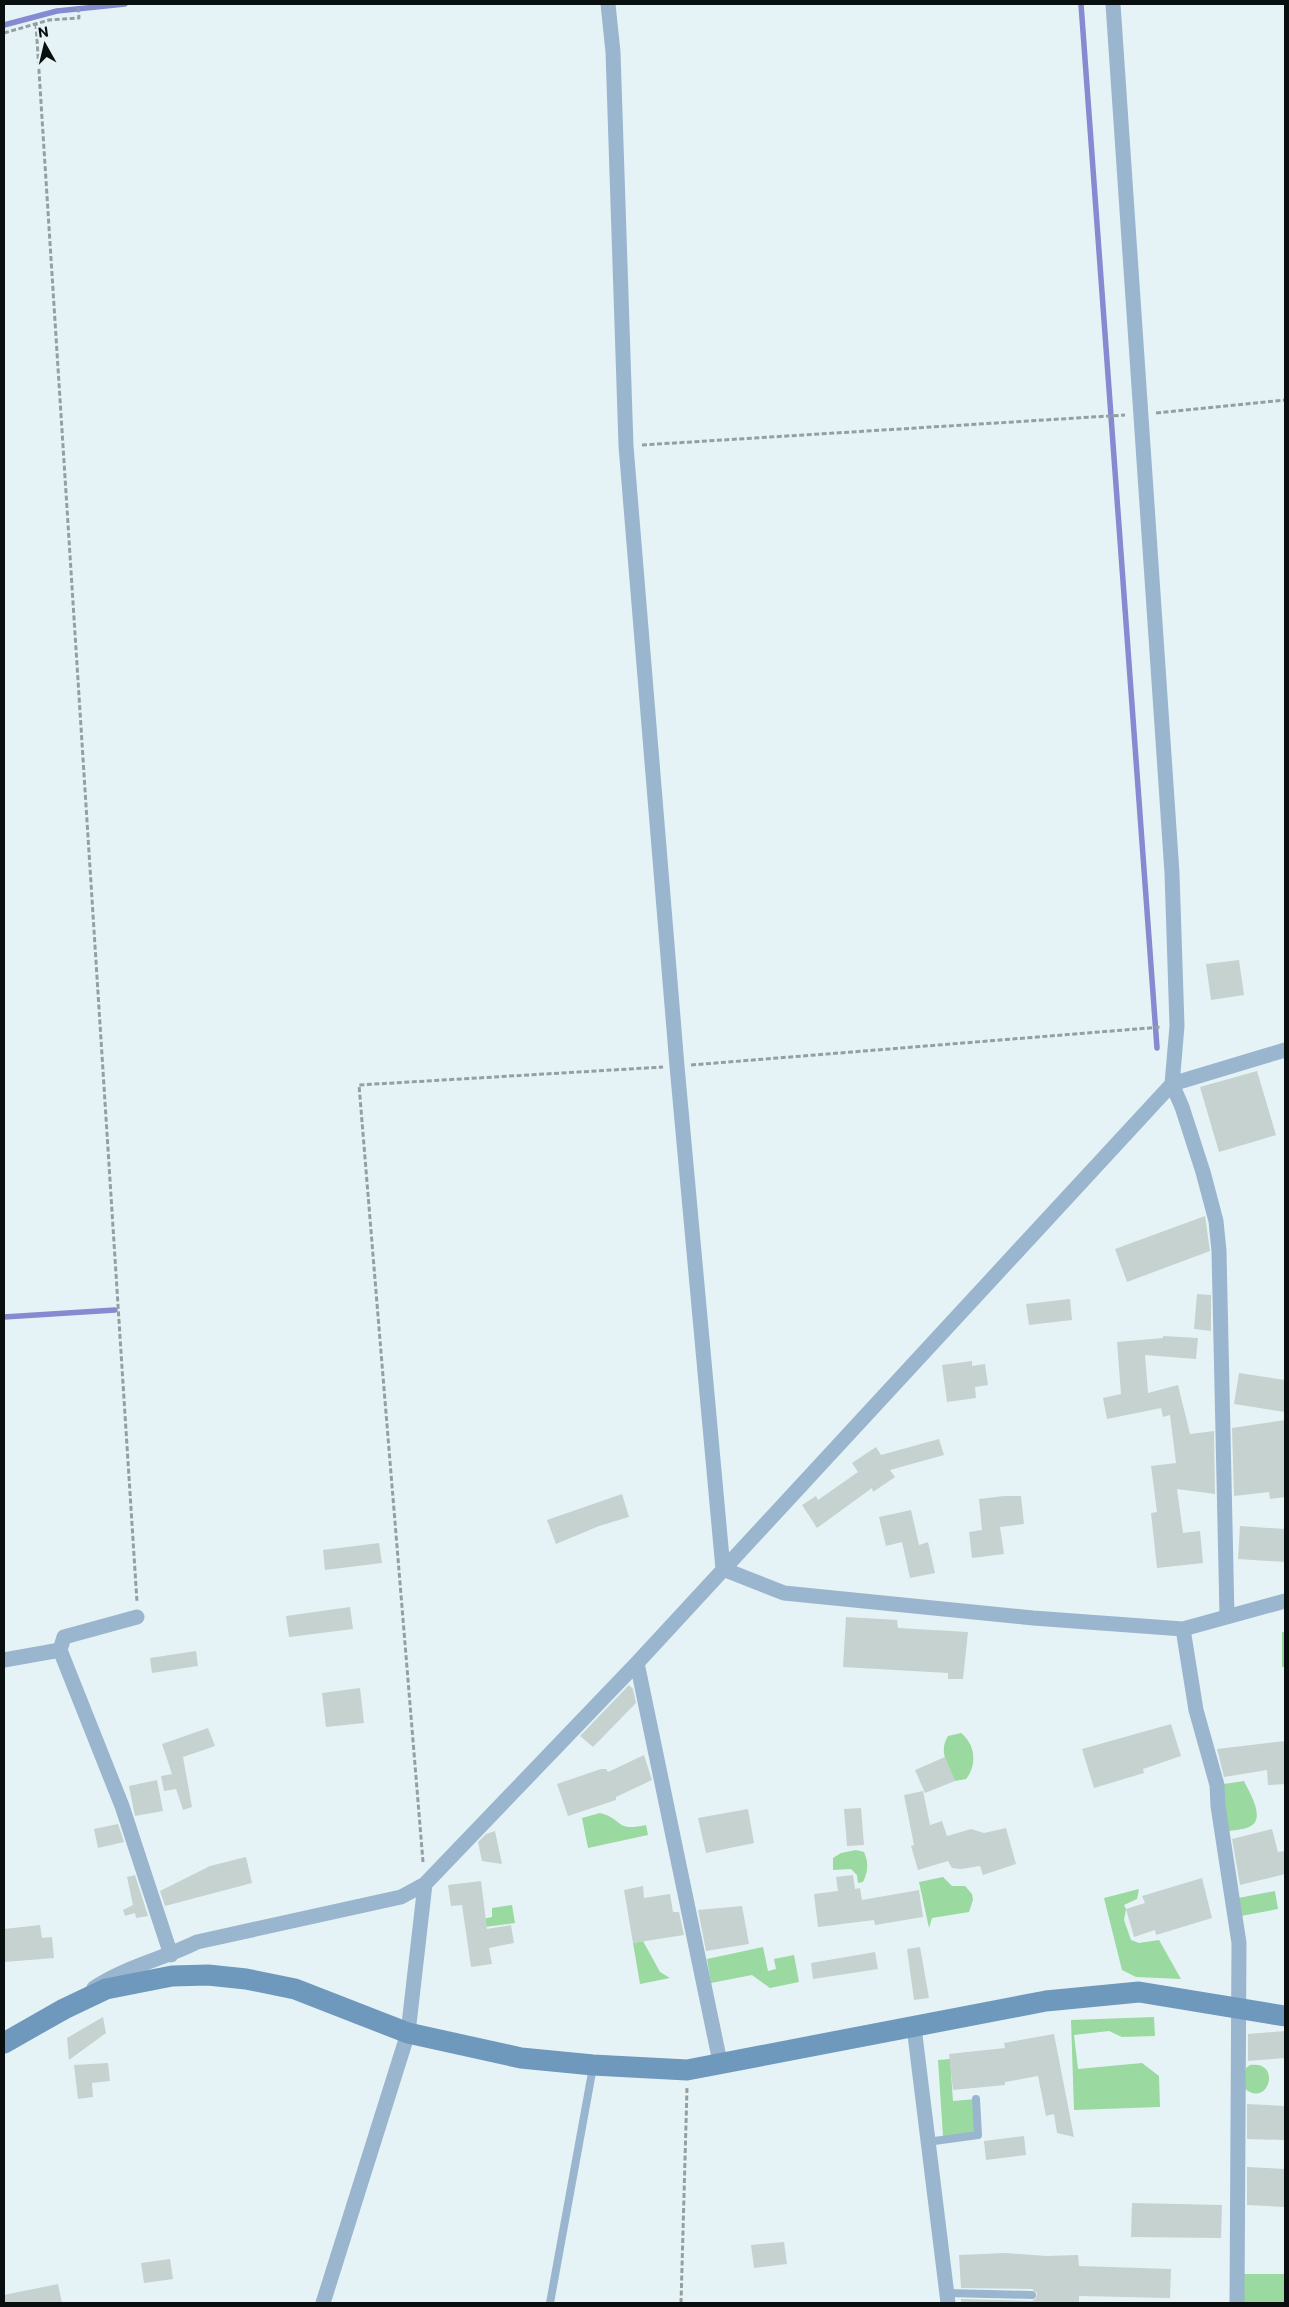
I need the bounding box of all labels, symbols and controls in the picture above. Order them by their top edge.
north arrow [20,20,70,70]
text: N [37,22,50,41]

